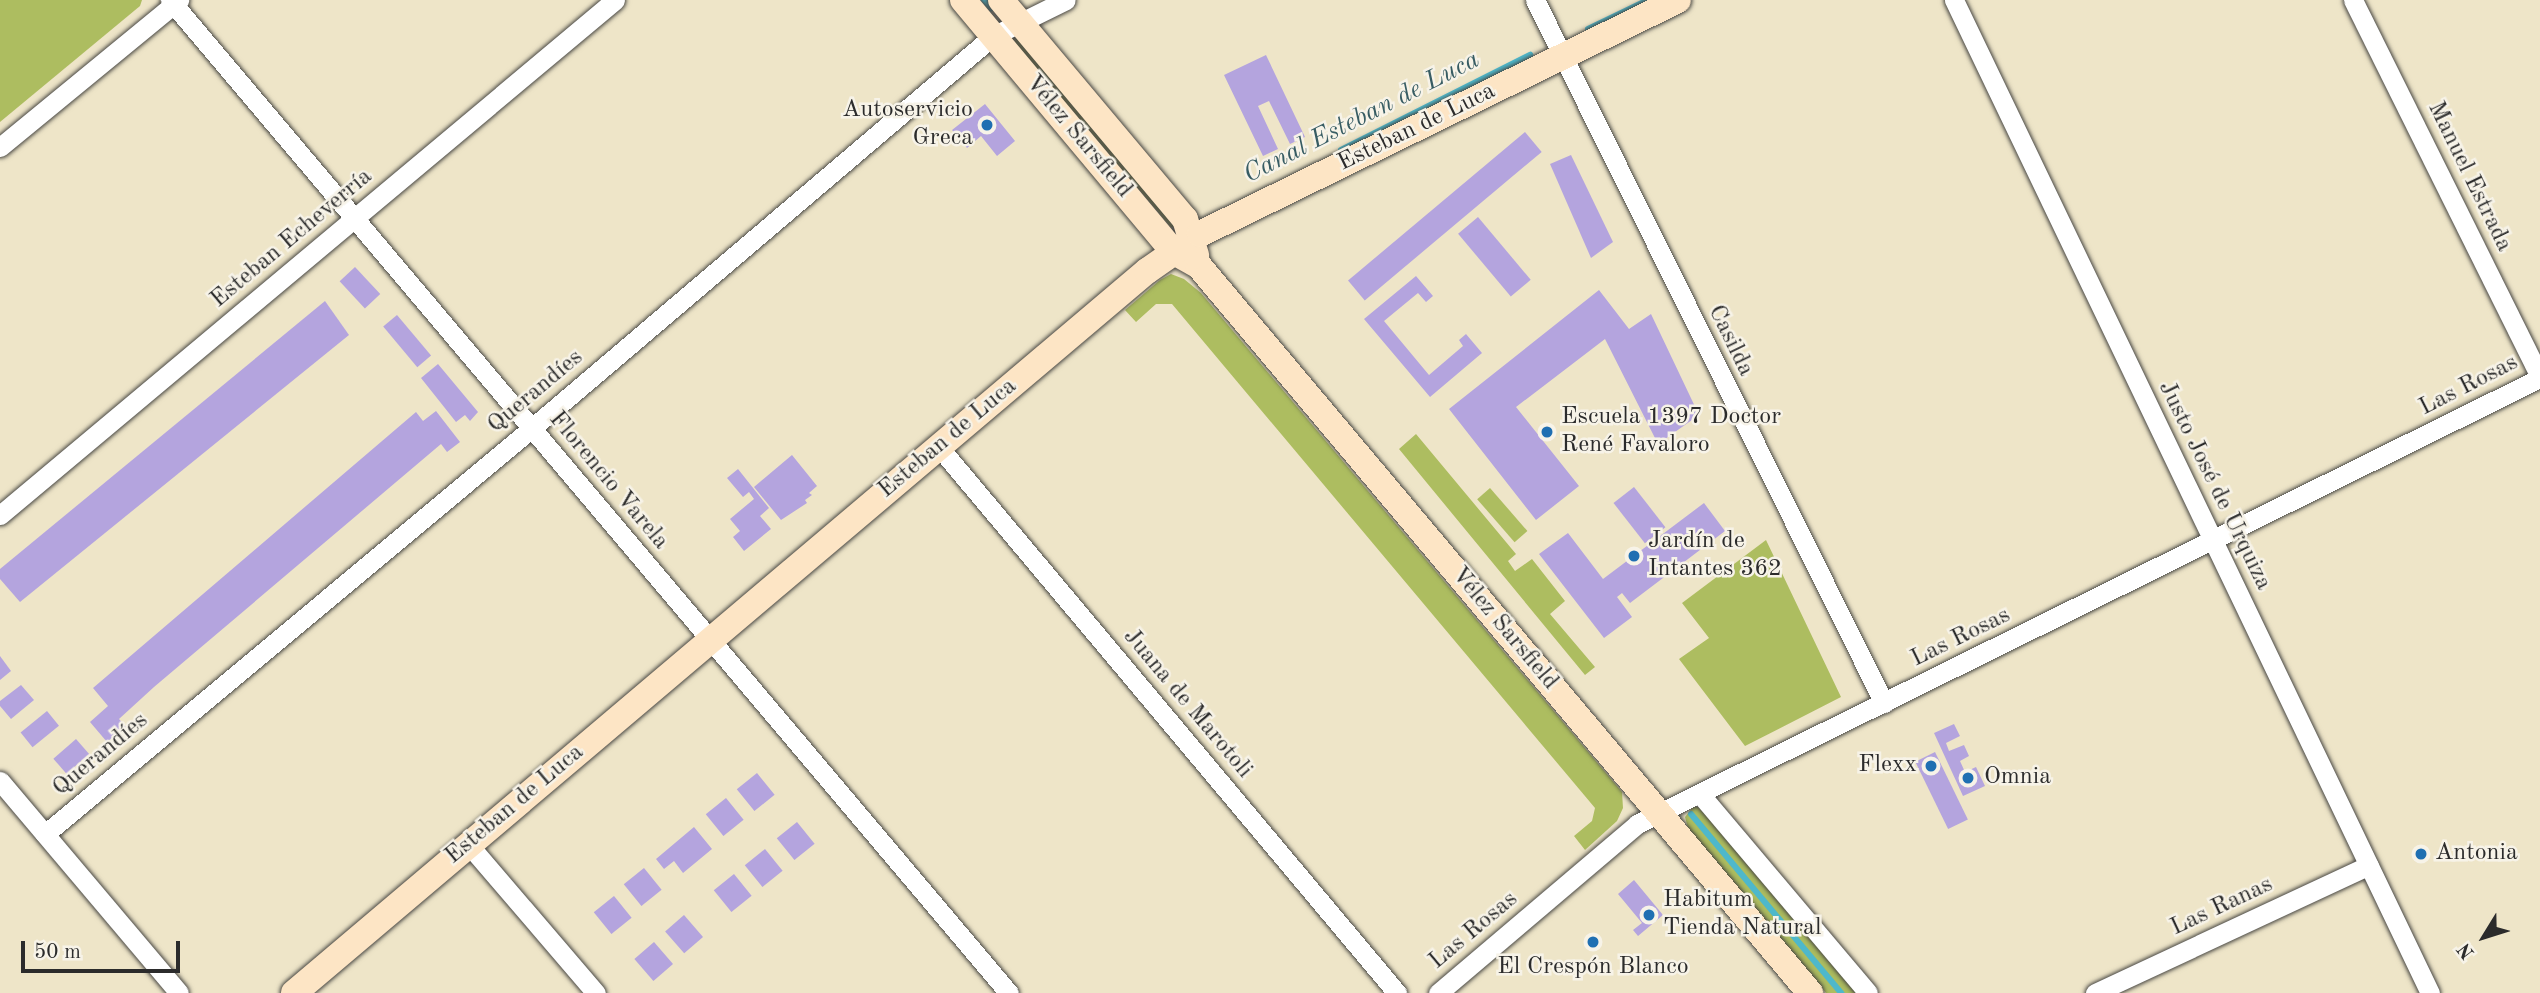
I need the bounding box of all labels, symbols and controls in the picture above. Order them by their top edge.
water label: Canal Esteban de Luca [1239,45,1485,191]
street label: Vélez Sarsfield [1018,70,1138,204]
street label: Esteban de Luca [1334,77,1500,179]
place label: Autoservicio Greca [842,97,973,153]
street label: Manuel Estrada [2420,97,2518,257]
marker: Autoservicio Greca [979,117,995,133]
street label: Esteban Echeverría [205,163,379,315]
street label: Casilda [1700,301,1760,381]
street label: Querandíes [482,344,590,440]
street label: Las Rosas [2415,349,2523,423]
street label: Esteban de Luca [873,373,1023,505]
street label: Justo José de Urquiza [2151,377,2277,595]
place label: Escuela 1397 Doctor René Favaloro [1561,404,1781,460]
street label: Florencio Varela [542,406,674,556]
marker: Escuela 1397 Doctor René Favaloro [1539,424,1555,440]
place label: Jardín de Intantes 362 [1648,528,1782,584]
marker: Jardín de Intantes 362 [1626,548,1642,564]
street label: Vélez Sarsfield [1444,562,1564,696]
street label: Las Rosas [1907,602,2015,674]
street label: Juana de Marotoli [1116,623,1258,785]
street label: Querandíes [47,707,155,803]
street label: Esteban de Luca [440,739,590,871]
place label: Flexx [1858,752,1917,780]
marker: Flexx [1923,758,1939,774]
place label: Omnia [1984,764,2051,792]
marker: Omnia [1958,768,1978,788]
place label: Antonia [2435,840,2518,868]
marker: Antonia [2413,846,2429,862]
street label: Las Ranas [2166,871,2278,943]
street label: Las Rosas [1424,886,1524,976]
place label: Habitum Tienda Natural [1663,887,1821,943]
north arrow [2449,902,2519,972]
marker: Habitum Tienda Natural [1641,907,1657,923]
scale bar [24,926,184,970]
marker: El Crespón Blanco [1585,934,1601,950]
text: N [2455,939,2479,962]
text: 50 m [34,942,81,963]
place label: El Crespón Blanco [1497,954,1689,982]

